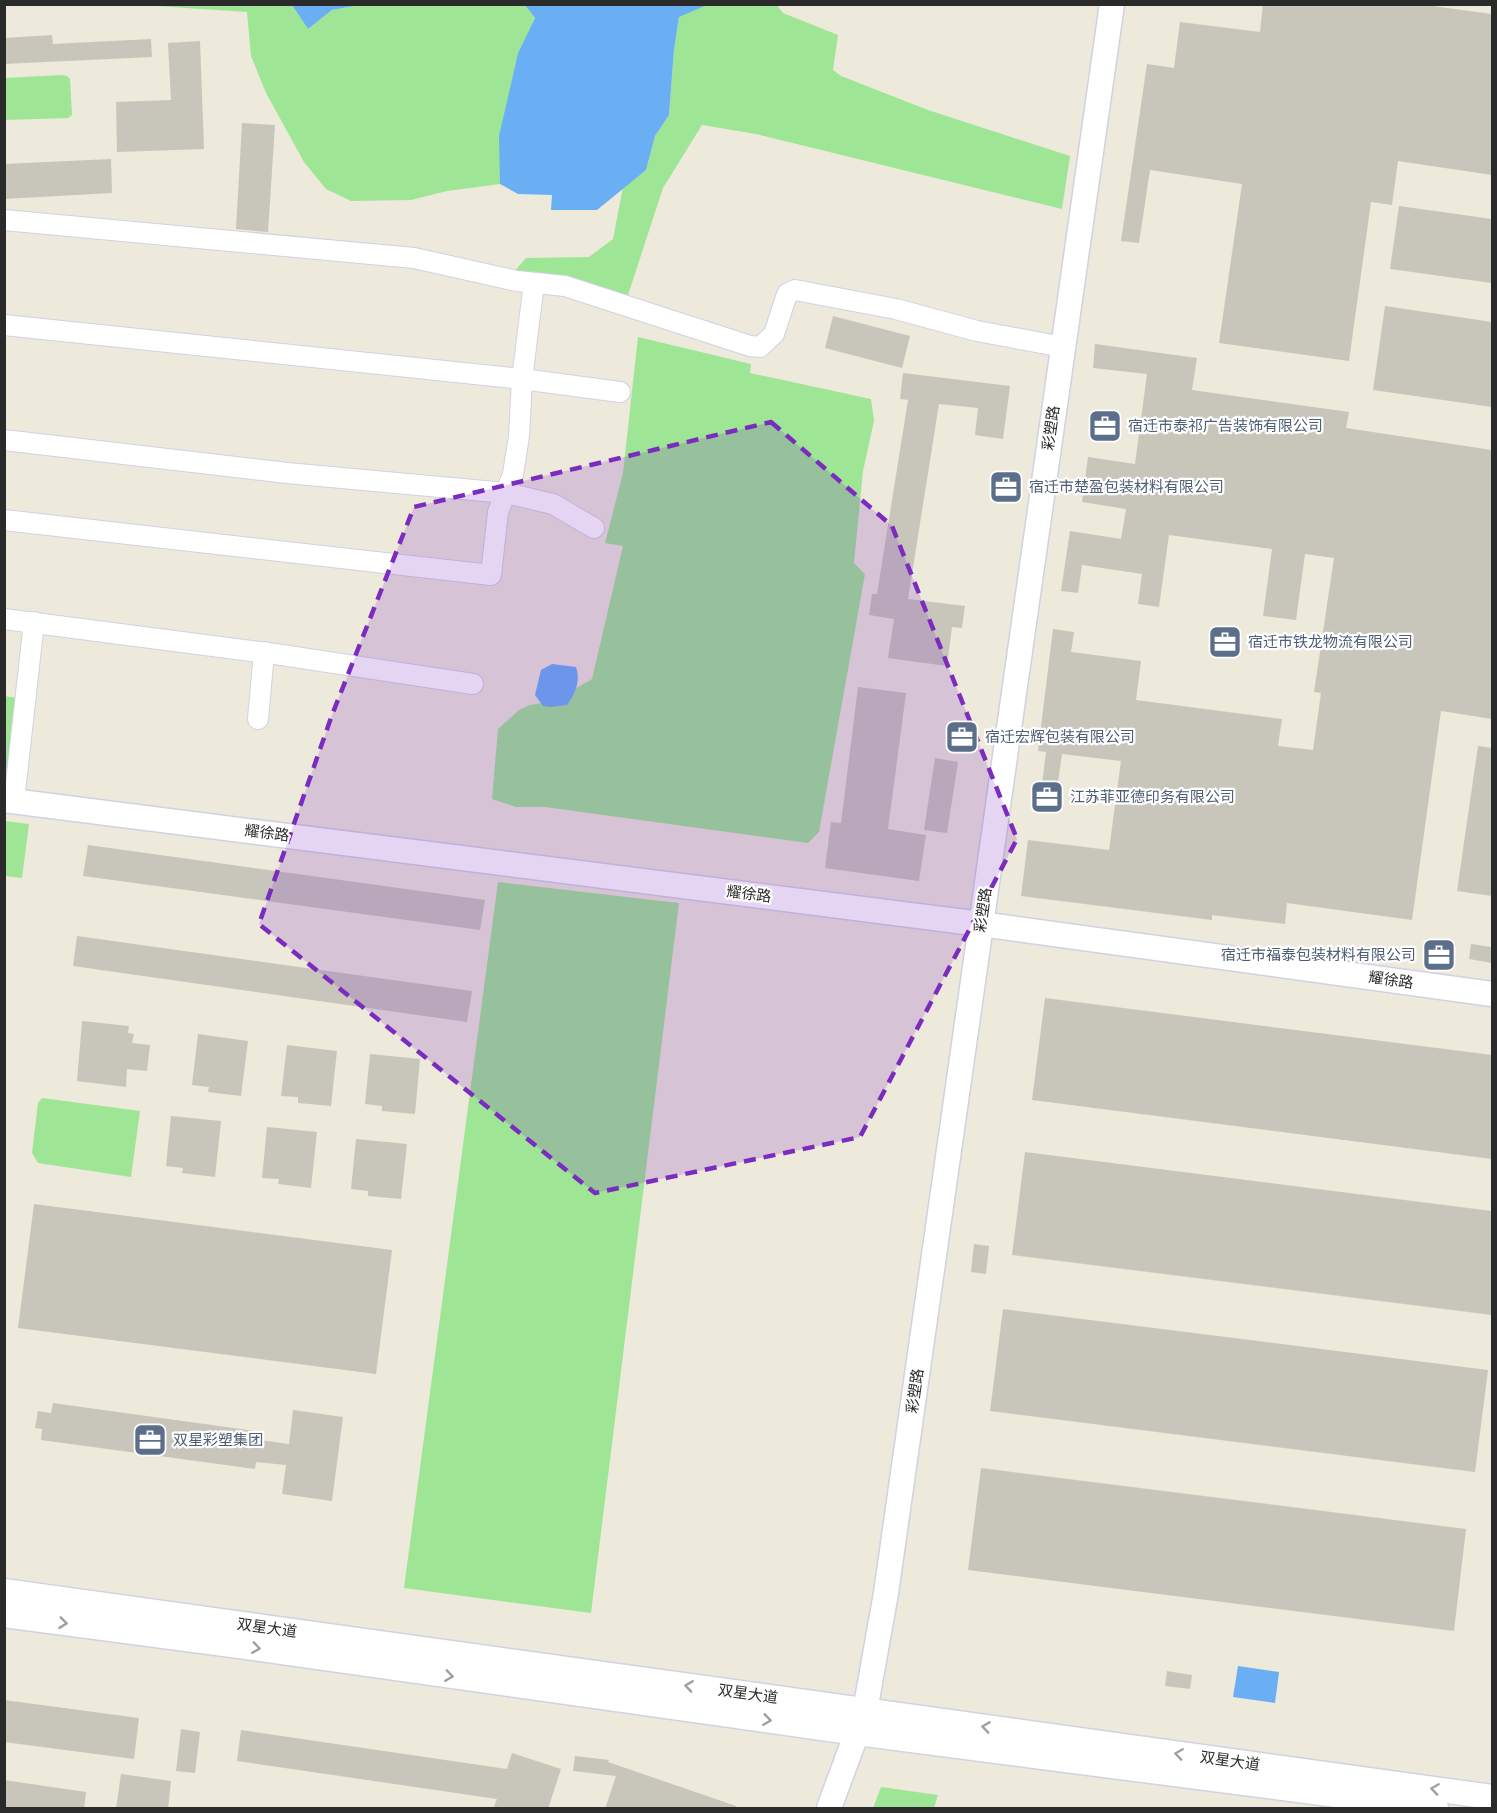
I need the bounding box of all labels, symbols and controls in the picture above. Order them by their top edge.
street label: 彩塑路 [1038,404,1063,452]
office icon: 宿迁市泰祁广告装饰有限公司 [1087,408,1123,444]
place label: 宿迁市泰祁广告装饰有限公司 [1128,416,1323,435]
office icon: 宿迁市楚盈包装材料有限公司 [988,469,1024,505]
place label: 宿迁市楚盈包装材料有限公司 [1029,477,1224,496]
office icon: 宿迁市铁龙物流有限公司 [1207,624,1243,660]
place label: 宿迁市铁龙物流有限公司 [1248,632,1413,651]
office icon: 宿迁宏辉包装有限公司 [944,719,980,755]
place label: 宿迁宏辉包装有限公司 [985,727,1135,746]
office icon: 江苏菲亚德印务有限公司 [1029,779,1065,815]
place label: 江苏菲亚德印务有限公司 [1070,787,1235,806]
street label: 耀徐路 [244,820,291,845]
street label: 耀徐路 [726,881,773,906]
street label: 彩塑路 [970,886,995,934]
office icon: 宿迁市福泰包装材料有限公司 [1421,937,1457,973]
place label: 宿迁市福泰包装材料有限公司 [1221,945,1416,964]
street label: 耀徐路 [1367,967,1415,992]
street label: 彩塑路 [902,1367,927,1415]
office icon: 双星彩塑集团 [132,1422,168,1458]
place label: 双星彩塑集团 [173,1430,263,1449]
street label: 双星大道 [236,1614,298,1641]
one-way arrow [58,1616,67,1628]
one-way arrow [251,1642,260,1654]
one-way arrow [444,1669,454,1681]
street label: 双星大道 [717,1680,779,1707]
one-way arrow [684,1681,693,1693]
one-way arrow [762,1714,771,1726]
one-way arrow [981,1722,990,1734]
street label: 双星大道 [1199,1747,1261,1774]
one-way arrow [1174,1749,1184,1761]
one-way arrow [1430,1784,1439,1796]

